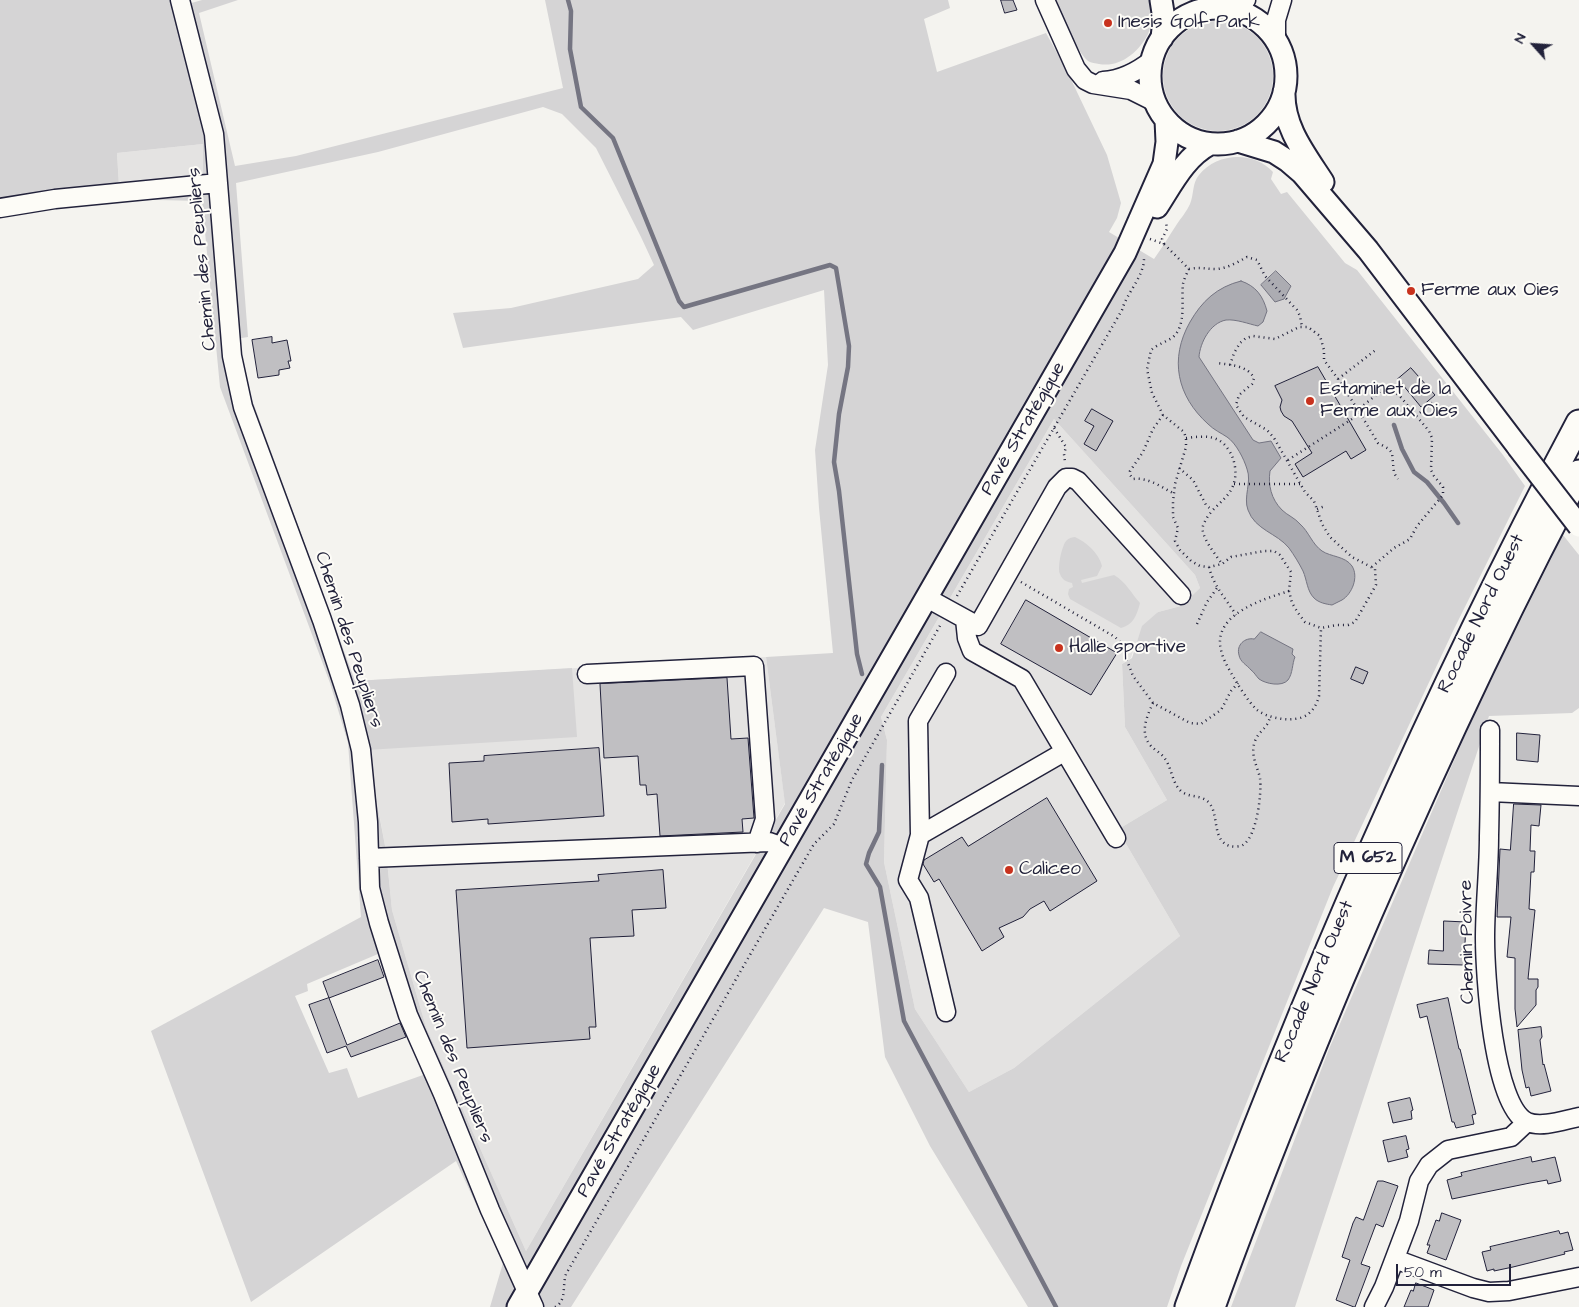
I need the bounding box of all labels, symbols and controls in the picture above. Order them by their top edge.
place label: Inesis Golf Park [1118,12,1260,34]
marker: Inesis Golf Park [1102,17,1114,29]
north arrow [1509,20,1559,70]
text: N [1510,30,1531,47]
street label: Chemin des Peupliers [184,166,222,352]
place label: Ferme aux Oies [1421,280,1559,302]
marker: Ferme aux Oies [1405,285,1417,297]
street label: Pavé Stratégique [977,358,1071,500]
place label: Estaminet de la Ferme aux Oies [1320,379,1458,423]
marker: Estaminet de la Ferme aux Oies [1304,395,1316,407]
street label: Rocade Nord Ouest [1434,531,1530,697]
street label: Chemin des Peupliers [309,549,387,731]
place label: Halle sportive [1069,637,1186,659]
marker: Halle sportive [1053,642,1065,654]
street label: Pavé Stratégique [775,709,869,851]
road number: M 652 [1334,842,1402,874]
place label: Caliceo [1019,859,1081,881]
marker: Caliceo [1003,864,1015,876]
street label: Chemin Poivre [1456,880,1480,1004]
street label: Rocade Nord Ouest [1271,898,1359,1066]
street label: Chemin des Peupliers [407,967,497,1147]
street label: Pavé Stratégique [573,1060,667,1202]
scale bar [1399,1254,1514,1286]
text: 50 m [1404,1262,1442,1283]

